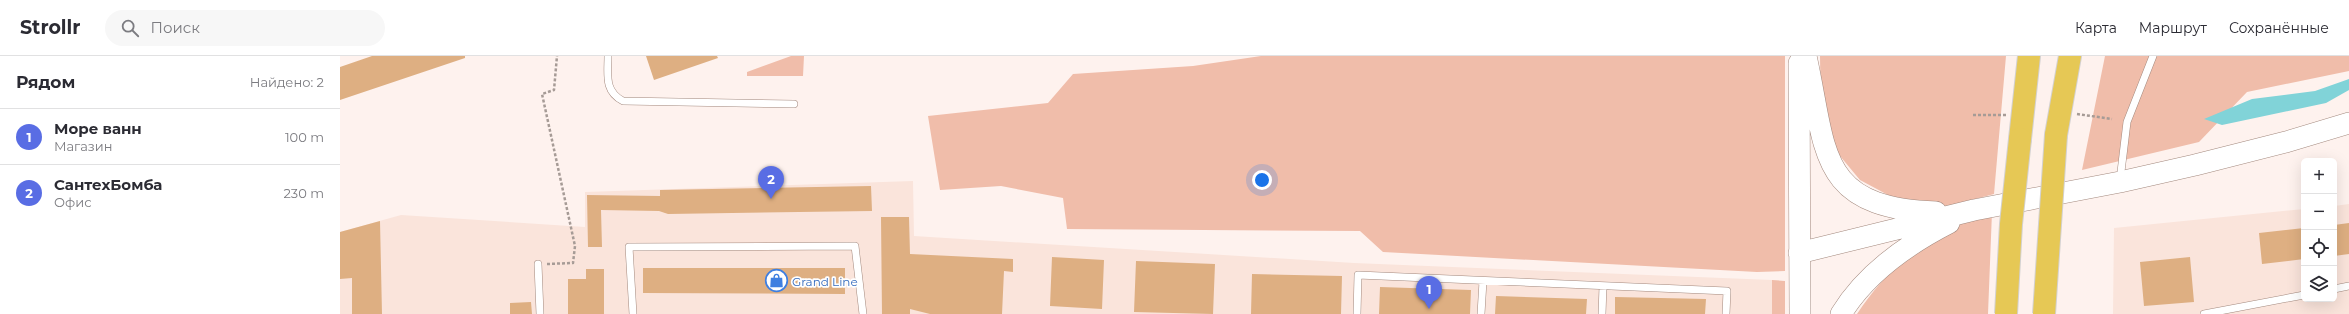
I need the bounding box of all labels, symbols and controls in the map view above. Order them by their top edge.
search box [105,10,385,46]
text: Strollr [20,16,81,39]
icon: search [119,17,141,39]
text: Поиск [151,18,200,37]
text: Карта [2075,19,2117,37]
text: Маршрут [2139,19,2207,37]
text: Сохранённые [2229,19,2329,37]
text: Рядом [16,72,75,92]
text: Найдено: 2 [250,74,324,90]
text: Море ванн [54,119,142,138]
text: 1 [26,129,32,145]
text: 100 m [285,129,324,145]
text: Магазин [54,138,113,154]
map controls [2301,158,2337,302]
button: + [2301,158,2337,194]
pin: 2 [758,166,784,199]
your location [1252,170,1272,190]
text: СантехБомба [54,175,162,194]
text: 2 [25,185,33,201]
text: 230 m [283,185,324,201]
text: Офис [54,194,92,210]
button: − [2301,194,2337,230]
button: locate [2301,230,2337,266]
button: layers [2301,266,2337,302]
shop icon: Grand Line [764,268,790,294]
place label: Grand Line [792,274,858,289]
pin: 1 [1416,276,1442,309]

